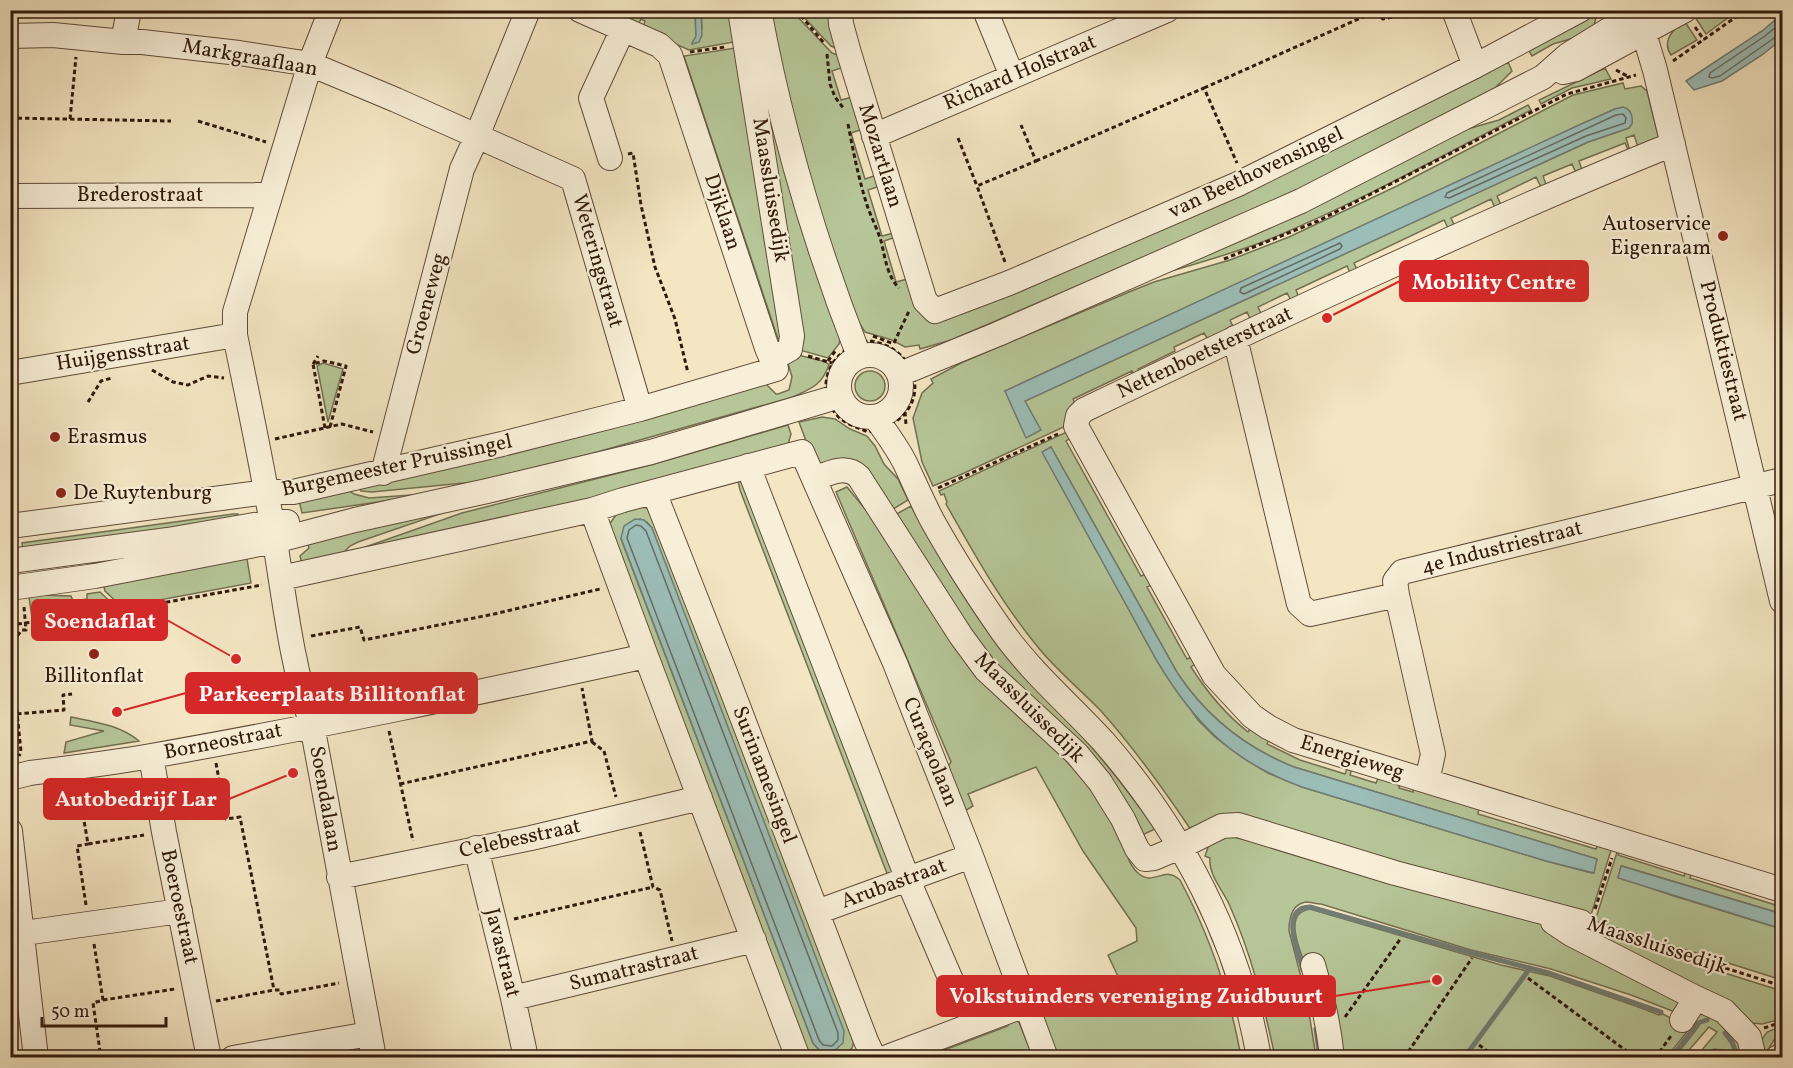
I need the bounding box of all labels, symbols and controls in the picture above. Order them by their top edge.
street label: Richard Holstraat [939,28,1101,118]
street label: Markgraaflaan [180,32,320,84]
street label: Mozartlaan [850,101,910,211]
street label: Maassluissedijk [744,116,796,265]
street label: van Beethovensingel [1164,120,1348,226]
street label: Dijklaan [696,170,748,254]
street label: Brederostraat [77,181,203,210]
street label: Weteringstraat [564,191,630,331]
place label: Autoservice Eigenraam [1602,210,1711,263]
marker: Autoservice Eigenraam [1716,229,1730,243]
street label: Groeneweg [399,250,455,358]
callout: Mobility Centre [1400,261,1588,301]
text: Mobility Centre [1412,268,1576,299]
street label: Produktiestraat [1692,278,1754,424]
street label: Nettenboetsterstraat [1113,300,1297,406]
street label: Huijgensstraat [54,329,192,379]
place label: Erasmus [67,423,147,452]
street label: Burgemeester Pruissingel [279,427,515,505]
marker: Erasmus [48,430,62,444]
place label: De Ruytenburg [73,479,212,508]
marker: De Ruytenburg [54,486,68,500]
street label: 4e Industriestraat [1418,514,1586,582]
callout: Soendaflat [32,600,167,640]
text: Soendaflat [44,607,156,638]
street label: Maassluissedijk [967,646,1091,770]
marker: Billitonflat [87,647,101,661]
place label: Billitonflat [44,662,144,691]
callout: Parkeerplaats Billitonflat [186,673,477,713]
text: Parkeerplaats Billitonflat [199,680,465,711]
street label: Curaçaolaan [895,693,965,811]
street label: Surinamesingel [724,702,804,848]
street label: Borneostraat [161,716,285,768]
street label: Energieweg [1296,728,1408,788]
street label: Soendalaan [301,744,349,854]
callout: Autobedrijf Lar [44,779,229,819]
text: Autobedrijf Lar [55,785,217,816]
street label: Celebesstraat [457,812,583,866]
street label: Boeroestraat [153,847,205,967]
street label: Arubastraat [837,851,951,917]
street label: Javastraat [477,905,527,1001]
street label: Maassluissedijk [1583,910,1732,983]
street label: Sumatrastraat [566,939,702,999]
callout: Volkstuinders vereniging Zuidbuurt [937,976,1335,1016]
text: Volkstuinders vereniging Zuidbuurt [949,982,1323,1013]
scale bar [42,990,166,1028]
text: 50 m [51,1000,90,1025]

